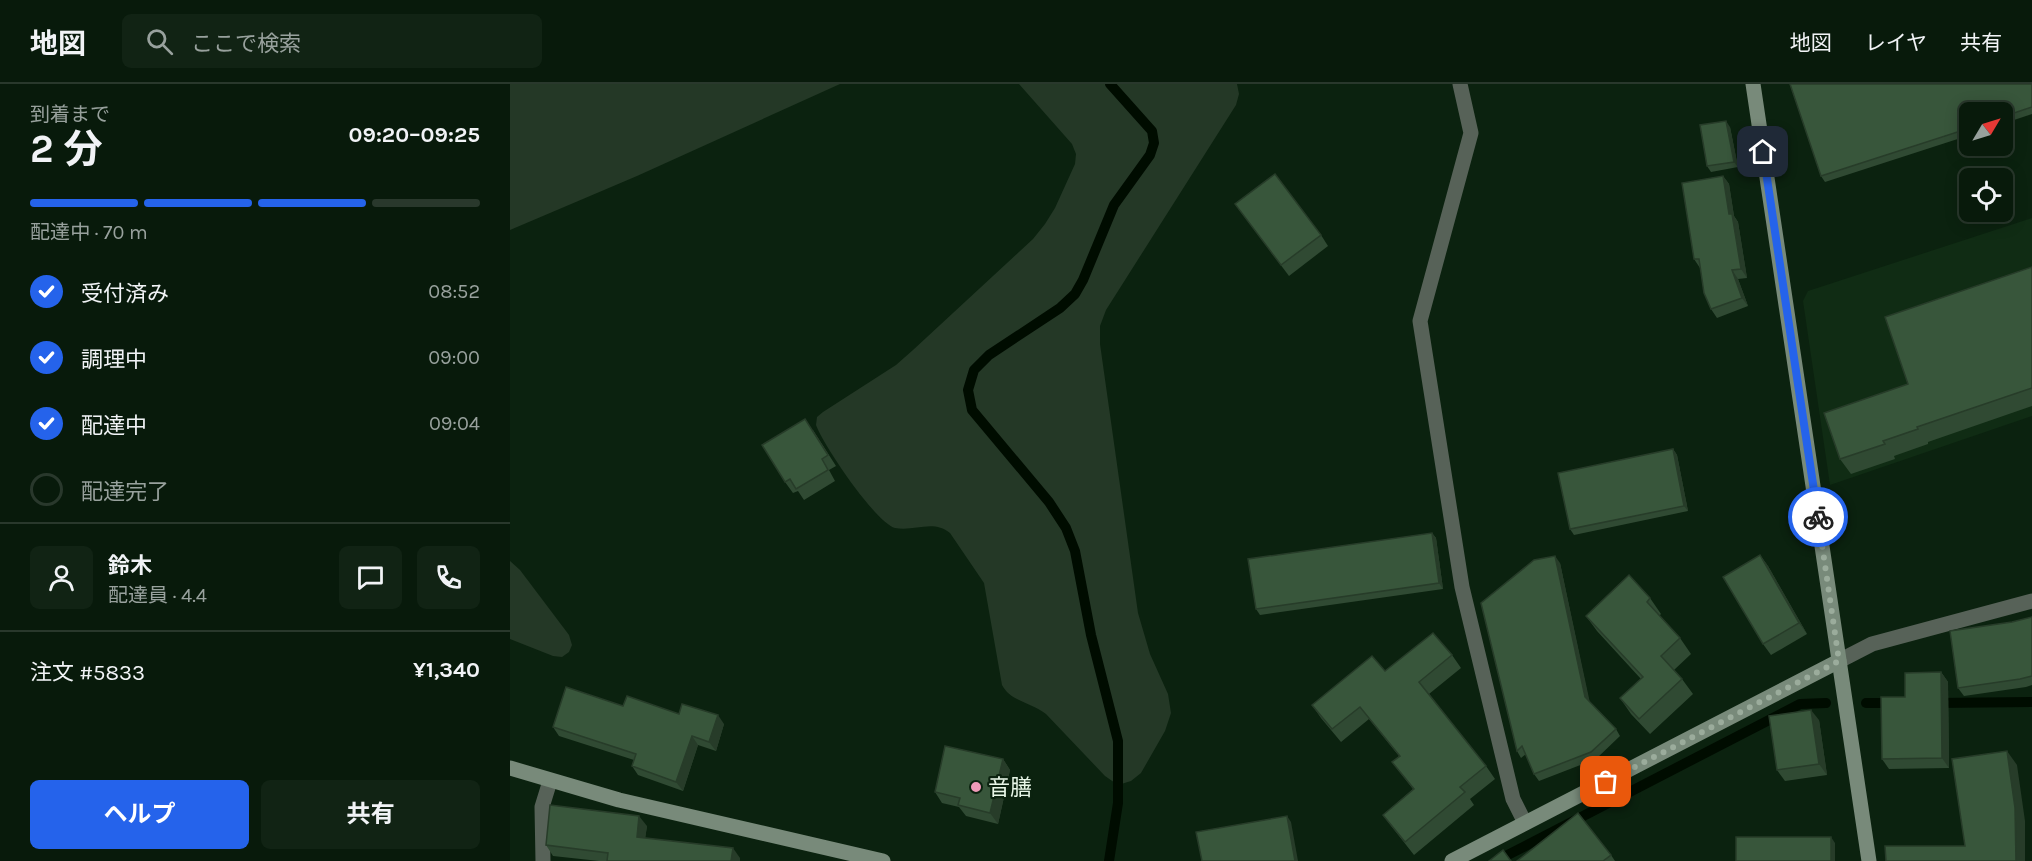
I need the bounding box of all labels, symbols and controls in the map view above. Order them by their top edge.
search box [122,14,542,68]
icon: search [143,25,176,58]
text: 地図 [30,27,86,60]
text: ここで検索 [191,31,301,57]
text: 地図 [1790,31,1832,55]
text: レイヤ [1865,31,1927,55]
text: 共有 [1960,31,2002,55]
north arrow [1959,102,2013,156]
map controls [1959,102,2013,222]
text: 到着まで [30,103,110,126]
text: 09:20–09:25 [349,122,480,148]
text: 2 分 [30,126,102,172]
pin [1737,126,1788,177]
icon: home [1746,135,1779,168]
button: locate [1959,168,2013,222]
text: 配達中 · 70 m [30,221,148,244]
icon: check [30,275,63,308]
text: 08:52 [428,280,480,303]
text: 受付済み [81,281,169,307]
icon: check [30,341,63,374]
text: 09:00 [428,346,480,369]
text: 調理中 [81,347,147,373]
icon: check [30,407,63,440]
text: 09:04 [429,412,480,435]
text: 配達中 [81,413,147,439]
text: 配達完了 [81,479,169,505]
courier [1788,487,1848,547]
icon: bike [1802,501,1835,534]
button: person [30,546,93,609]
button: chat [339,546,402,609]
button: phone [417,546,480,609]
text: 鈴木 [108,553,152,579]
text: 配達員 · 4.4 [108,584,207,607]
text: ¥1,340 [413,657,480,683]
text: 注文 #5833 [30,660,145,686]
pin [1580,756,1631,807]
icon: bag [1589,765,1622,798]
place label: 音膳 [988,775,1032,801]
button: ヘルプ [30,780,249,849]
button: 共有 [261,780,480,849]
marker: 音膳 [969,780,983,794]

